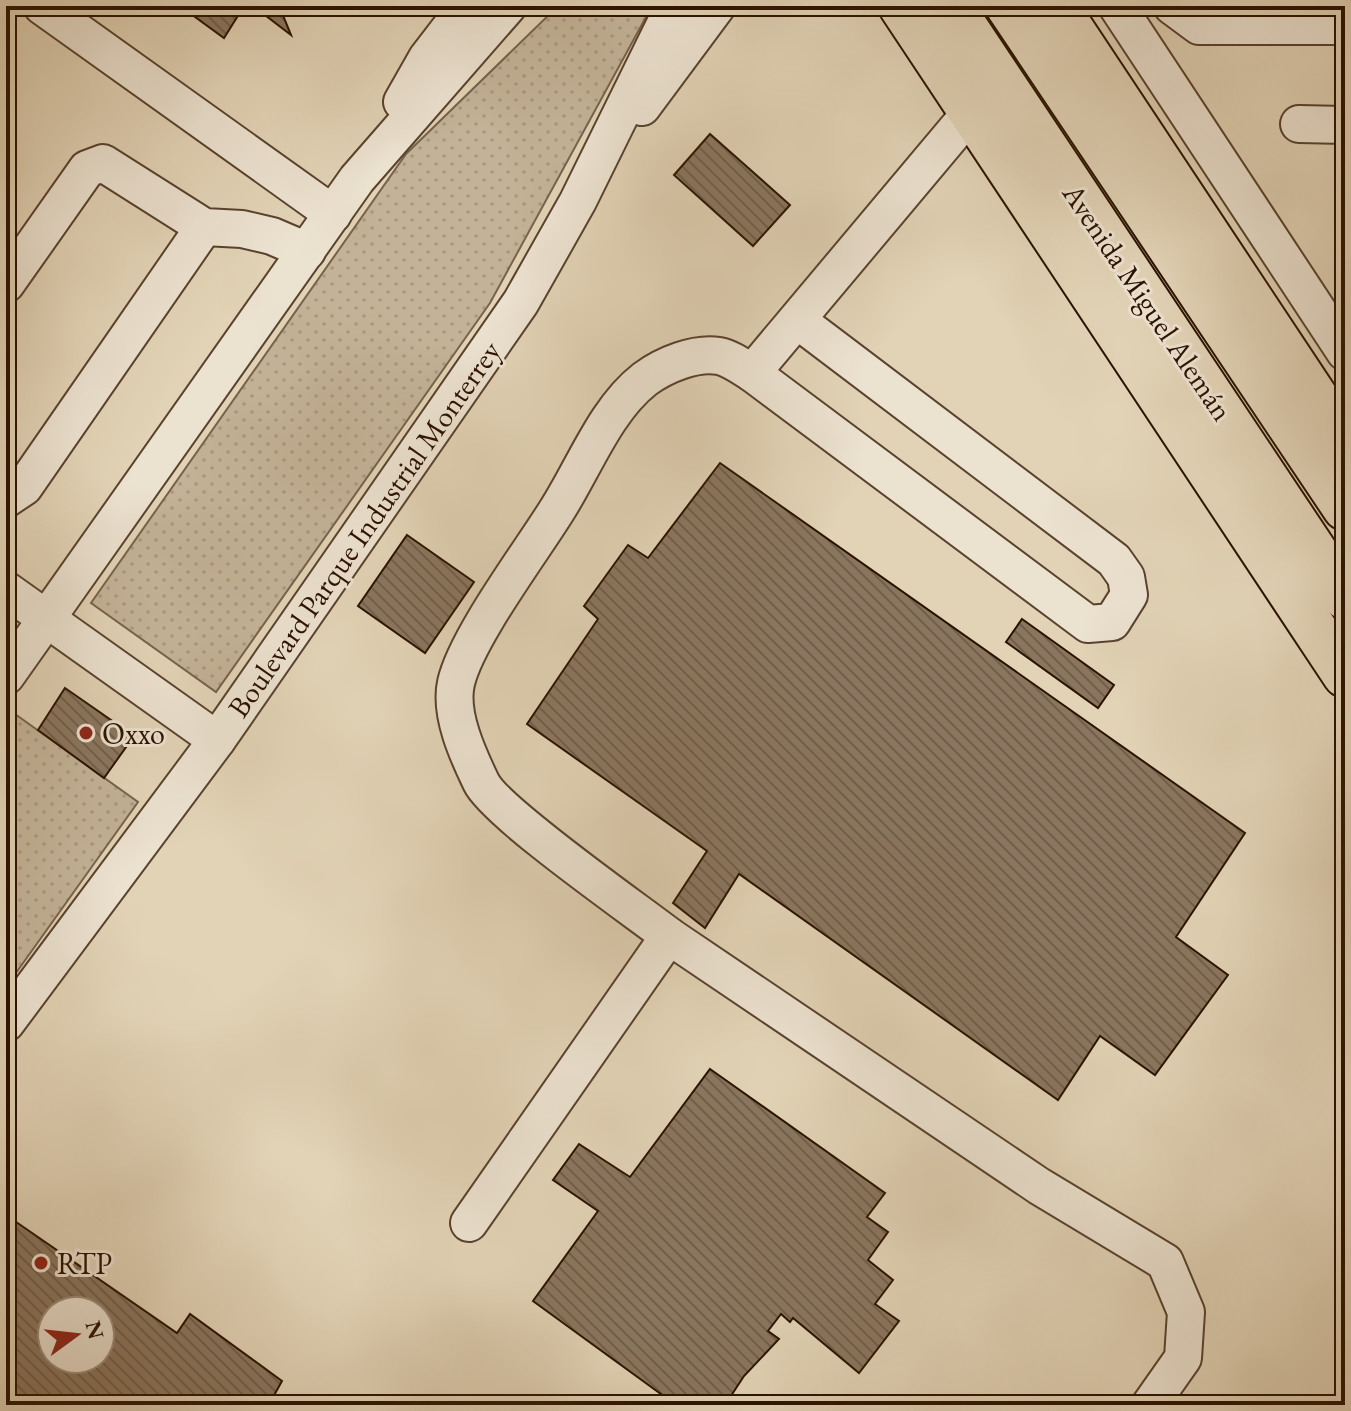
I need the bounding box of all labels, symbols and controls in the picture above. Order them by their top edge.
street label: Avenida Miguel Alemán [1054,175,1242,428]
street label: Boulevard Parque Industrial Monterrey [219,332,510,725]
place label: Oxxo [102,714,165,753]
marker: Oxxo [77,724,95,742]
place label: RTP [57,1244,112,1283]
marker: RTP [32,1254,50,1272]
north arrow [36,1295,116,1375]
text: N [79,1318,111,1342]

